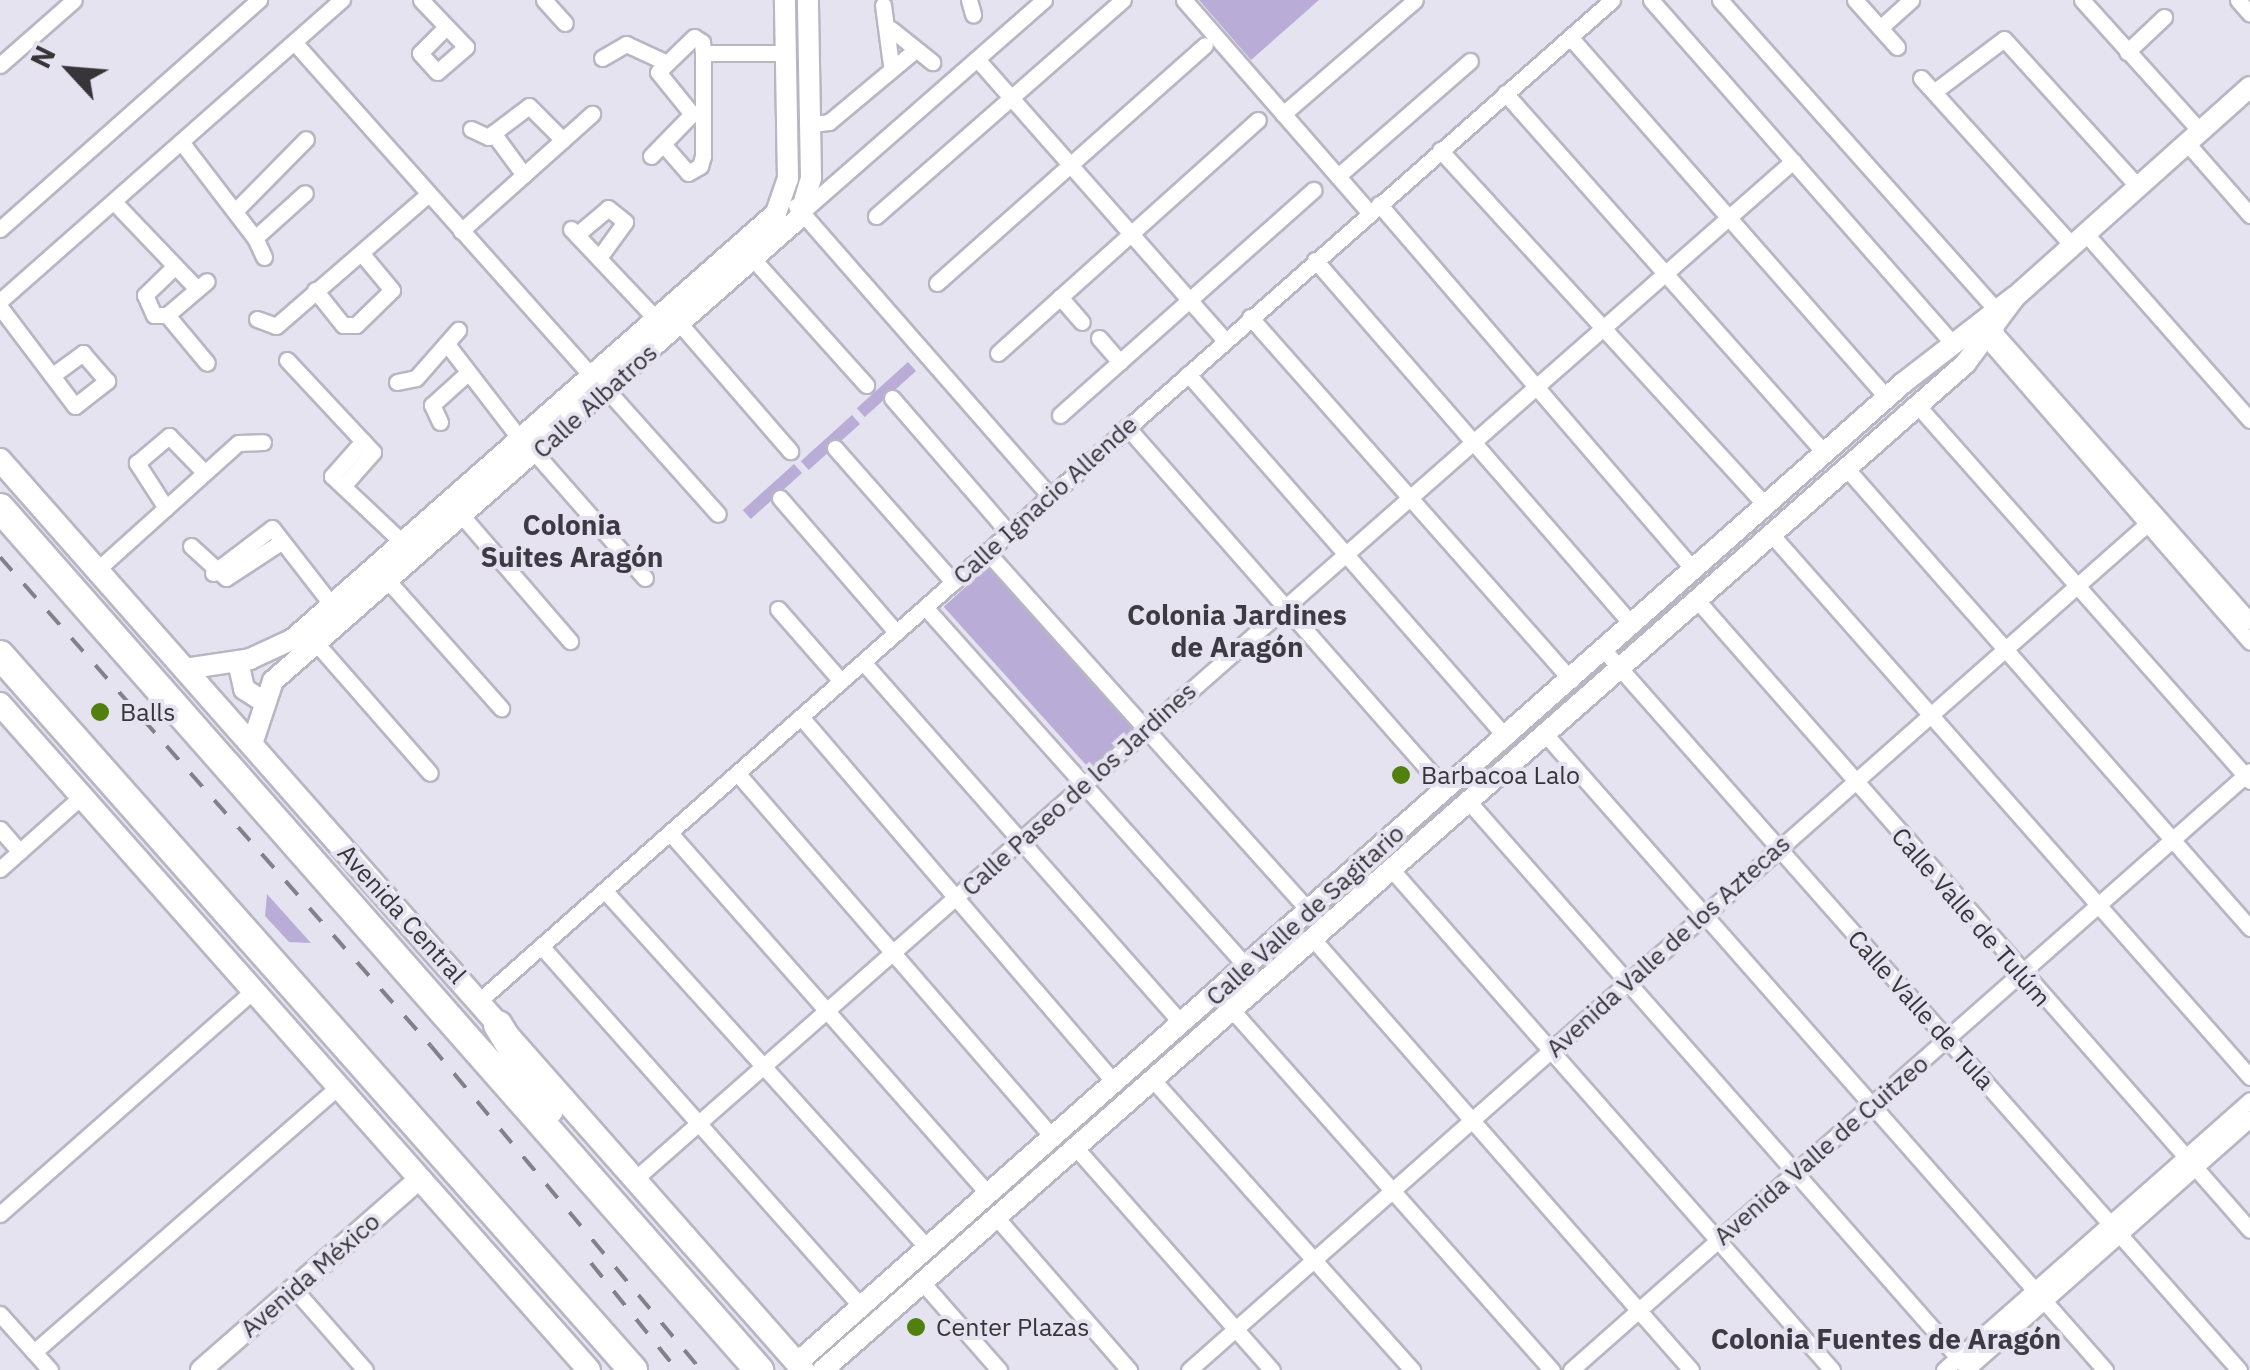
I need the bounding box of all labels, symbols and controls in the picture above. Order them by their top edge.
north arrow [20,20,120,120]
text: N [22,39,64,74]
street label: Calle Albatros [527,337,663,465]
street label: Calle Ignacio Allende [947,410,1143,590]
district label: Colonia Suites Aragón [480,508,664,574]
district label: Colonia Jardines de Aragón [1127,598,1347,664]
street label: Calle Paseo de los Jardines [956,676,1202,902]
place label: Balls [120,697,175,727]
marker: Balls [89,701,111,723]
place label: Barbacoa Lalo [1421,760,1580,790]
marker: Barbacoa Lalo [1390,764,1412,786]
street label: Calle Valle de Sagitario [1200,818,1410,1012]
street label: Calle Valle de Tulúm [1885,821,2057,1013]
street label: Avenida Valle de los Aztecas [1540,829,1796,1063]
street label: Avenida Central [332,838,472,990]
street label: Calle Valle de Tula [1841,924,2001,1096]
street label: Avenida Valle de Cuitzeo [1708,1049,1934,1251]
street label: Avenida México [234,1206,386,1344]
place label: Center Plazas [936,1312,1089,1342]
marker: Center Plazas [905,1316,927,1338]
district label: Colonia Fuentes de Aragón [1711,1322,2061,1356]

